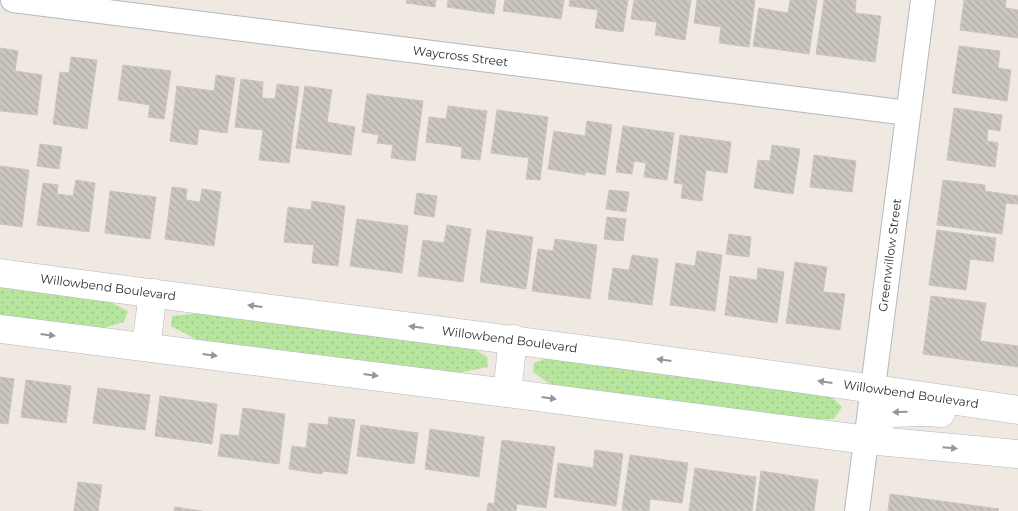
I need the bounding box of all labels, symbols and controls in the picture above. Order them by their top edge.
street label: Waycross Street [412,43,509,69]
street label: Greenwillow Street [875,197,904,313]
street label: Willowbend Boulevard [39,271,177,303]
one-way arrow [247,302,263,310]
one-way arrow [408,323,424,331]
street label: Willowbend Boulevard [441,323,579,356]
one-way arrow [41,331,57,339]
one-way arrow [202,351,218,359]
one-way arrow [656,356,672,364]
one-way arrow [363,372,379,380]
street label: Willowbend Boulevard [842,377,980,411]
one-way arrow [817,378,833,386]
one-way arrow [542,395,558,403]
one-way arrow [891,409,907,417]
one-way arrow [942,444,958,452]

